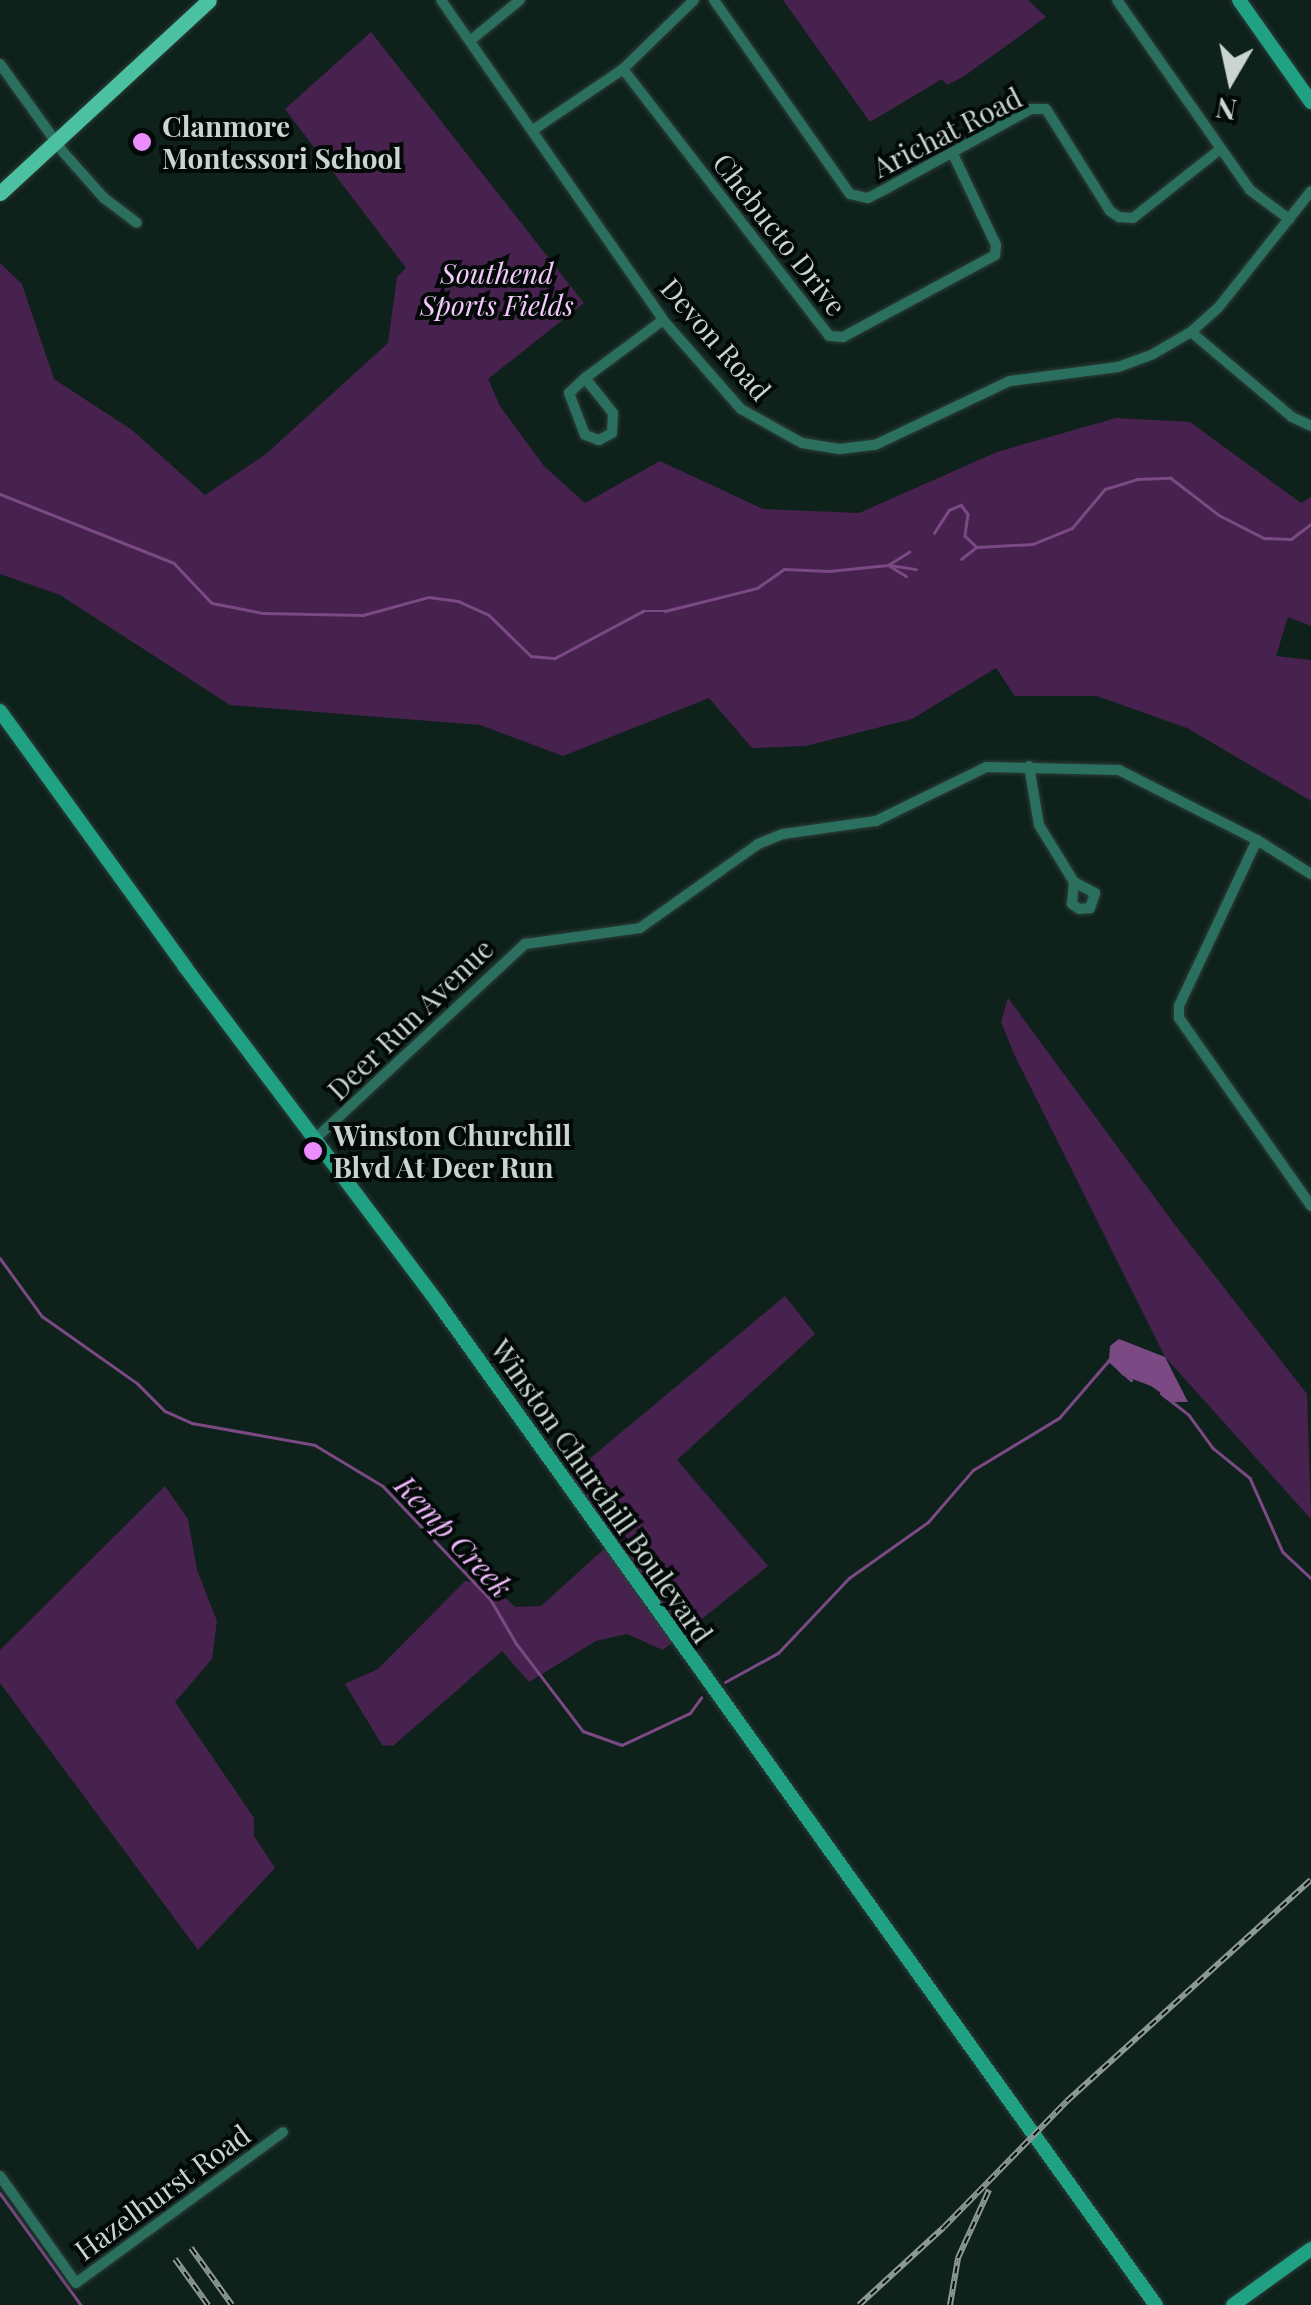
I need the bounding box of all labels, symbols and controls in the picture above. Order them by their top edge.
north arrow [1181,30,1281,130]
street label: Arichat Road [867,80,1027,184]
text: N [1213,90,1239,130]
place label: Clanmore Montessori School [162,109,402,175]
marker: Clanmore Montessori School [131,131,153,153]
street label: Chebucto Drive [706,146,854,322]
park label: Southend Sports Fields [420,256,574,322]
street label: Devon Road [654,271,778,407]
street label: Deer Run Avenue [320,931,500,1107]
place label: Winston Churchill Blvd At Deer Run [333,1118,571,1184]
marker: Winston Churchill Blvd At Deer Run [302,1140,324,1162]
street label: Winston Churchill Boulevard [484,1333,720,1649]
water label: Kemp Creek [388,1467,520,1605]
street label: Hazelhurst Road [68,2117,256,2267]

